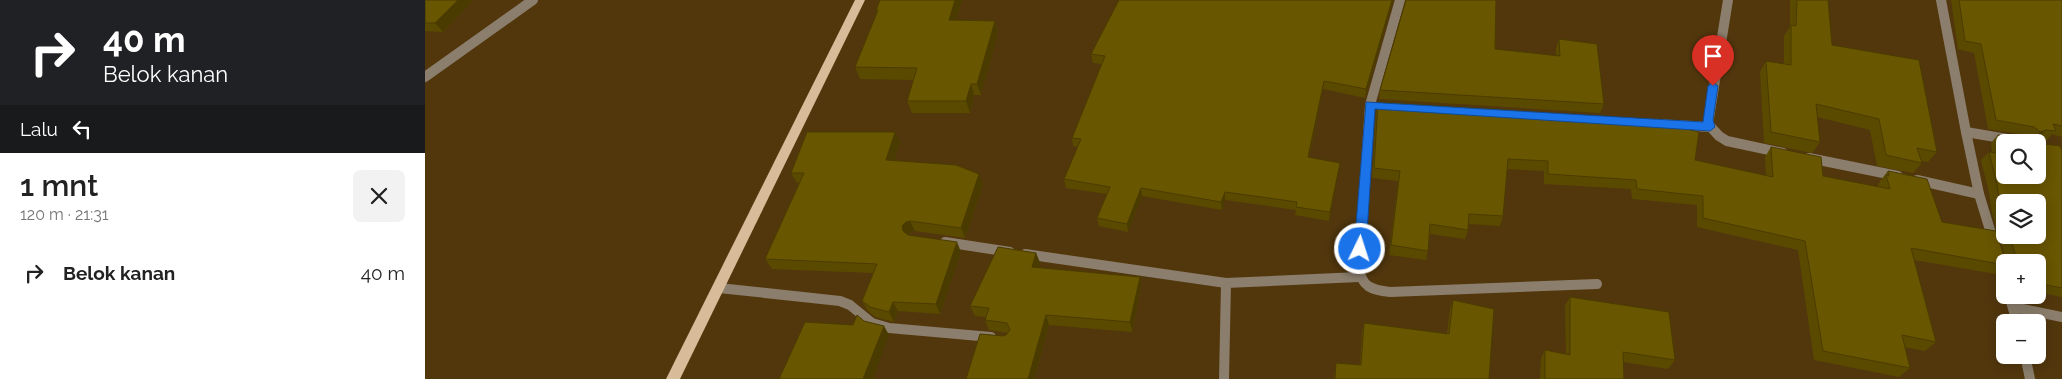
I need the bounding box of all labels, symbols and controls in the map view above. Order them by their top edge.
text: 40 m [103,19,185,60]
icon: right [20,20,85,85]
pin [1692,35,1734,86]
icon: arrive [1699,42,1727,70]
text: Belok kanan [103,61,228,87]
icon: left [68,115,96,143]
text: Lalu [20,118,58,140]
map controls [1996,134,2046,364]
button: search [1996,134,2046,184]
text: 1 mnt [20,168,98,203]
button: close [353,170,405,222]
button: layers [1996,194,2046,244]
text: 120 m · 21:31 [20,205,109,224]
position arrow [1333,222,1385,274]
button: + [1996,254,2046,304]
icon: right [20,259,48,287]
text: Belok kanan [63,262,175,284]
text: 40 m [361,262,405,284]
button: − [1996,314,2046,364]

